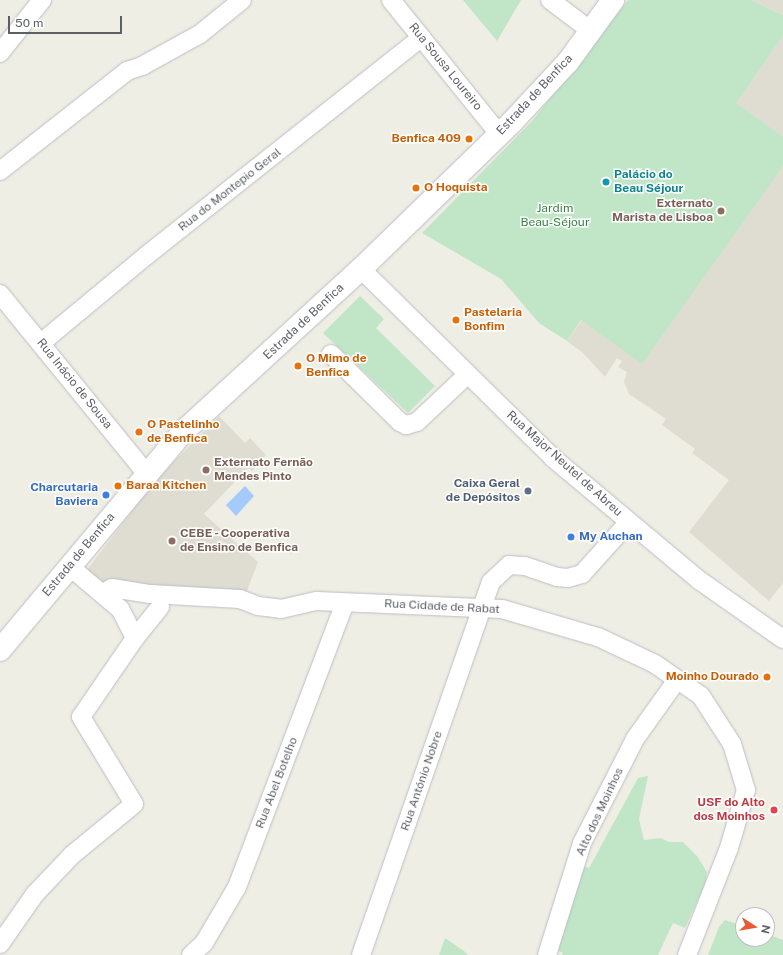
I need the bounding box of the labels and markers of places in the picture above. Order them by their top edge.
place label: Benfica 409 [391,132,461,146]
marker: Benfica 409 [464,134,474,144]
place label: Palácio do Beau Séjour [614,168,683,196]
marker: Palácio do Beau Séjour [601,177,611,187]
place label: O Hoquista [424,181,488,195]
marker: O Hoquista [411,183,421,193]
place label: Externato Marista de Lisboa [612,197,713,225]
marker: Externato Marista de Lisboa [716,206,726,216]
place label: Pastelaria Bonfim [464,306,522,334]
marker: Pastelaria Bonfim [451,315,461,325]
place label: O Mimo de Benfica [306,352,367,380]
marker: O Mimo de Benfica [293,361,303,371]
place label: O Pastelinho de Benfica [147,418,219,446]
marker: O Pastelinho de Benfica [134,427,144,437]
place label: Externato Fernão Mendes Pinto [214,456,313,484]
marker: Externato Fernão Mendes Pinto [201,465,211,475]
place label: Caixa Geral de Depósitos [446,477,520,505]
place label: Baraa Kitchen [126,479,206,493]
place label: Charcutaria Baviera [30,481,98,509]
marker: Baraa Kitchen [113,481,123,491]
marker: Caixa Geral de Depósitos [523,486,533,496]
marker: Charcutaria Baviera [101,490,111,500]
place label: CEBE - Cooperativa de Ensino de Benfica [180,527,298,555]
place label: My Auchan [579,530,643,544]
marker: My Auchan [566,532,576,542]
marker: CEBE - Cooperativa de Ensino de Benfica [167,536,177,546]
place label: Moinho Dourado [666,670,759,684]
marker: Moinho Dourado [762,672,772,682]
place label: USF do Alto dos Moinhos [693,796,765,824]
marker: USF do Alto dos Moinhos [768,804,780,816]

